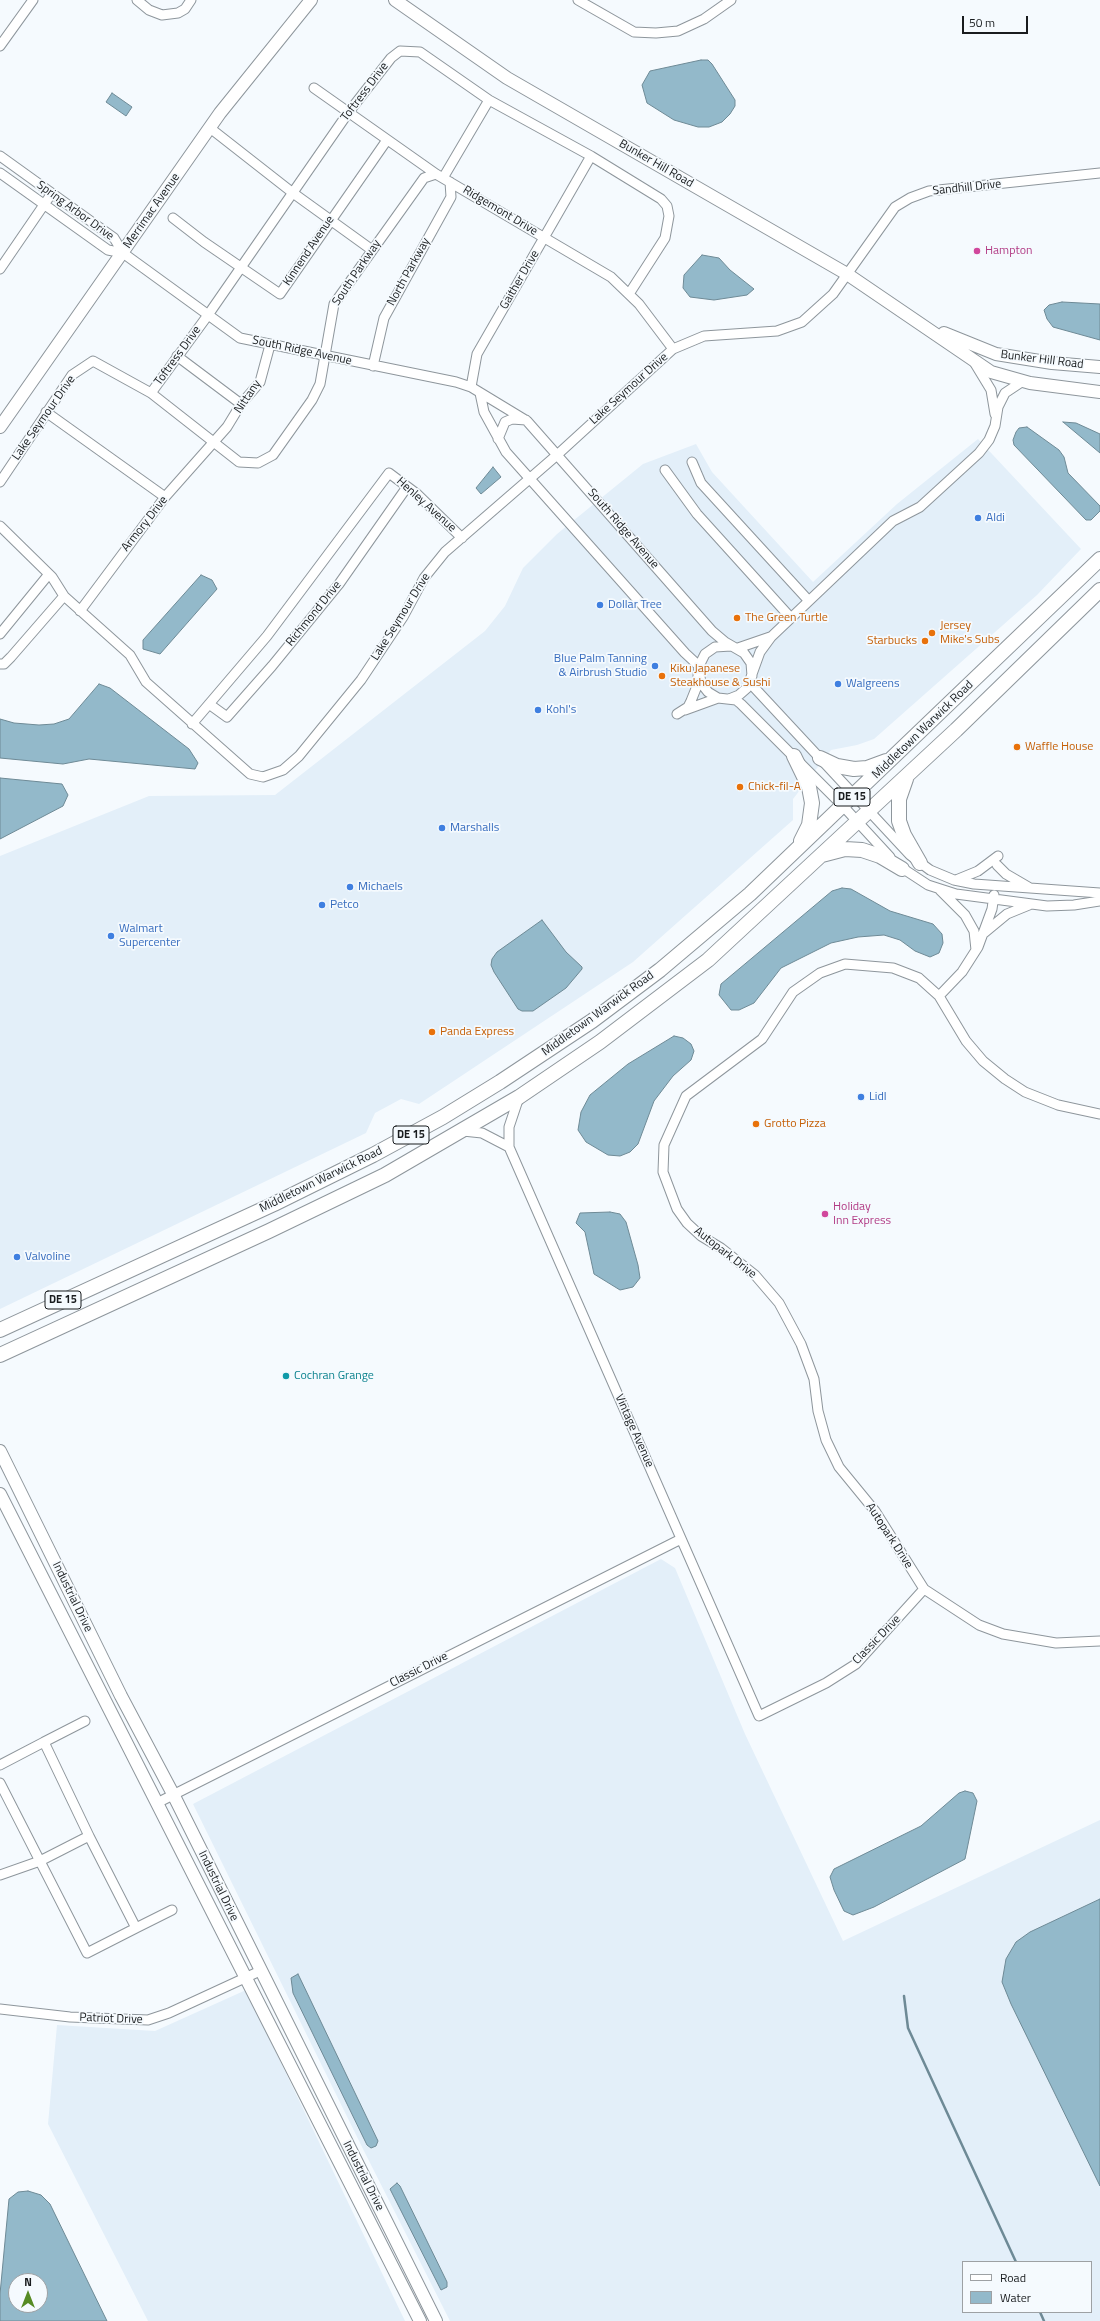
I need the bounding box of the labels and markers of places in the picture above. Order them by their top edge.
place label: Hampton [985,244,1032,258]
marker: Hampton [972,246,982,256]
place label: Aldi [986,511,1005,525]
marker: Aldi [973,513,983,523]
place label: Dollar Tree [608,598,662,612]
marker: Dollar Tree [595,600,605,610]
place label: The Green Turtle [745,611,828,625]
marker: The Green Turtle [732,613,742,623]
place label: Jersey Mike's Subs [940,619,1000,647]
marker: Jersey Mike's Subs [927,628,937,638]
place label: Starbucks [867,634,917,648]
marker: Starbucks [920,636,930,646]
place label: Blue Palm Tanning & Airbrush Studio [554,652,647,680]
marker: Blue Palm Tanning & Airbrush Studio [650,661,660,671]
place label: Kiku Japanese Steakhouse & Sushi [670,662,770,690]
marker: Kiku Japanese Steakhouse & Sushi [657,671,667,681]
place label: Walgreens [846,677,900,691]
marker: Walgreens [833,679,843,689]
place label: Kohl's [546,703,576,717]
marker: Kohl's [533,705,543,715]
place label: Waffle House [1025,740,1093,754]
marker: Waffle House [1012,742,1022,752]
place label: Chick-fil-A [748,780,801,794]
marker: Chick-fil-A [735,782,745,792]
place label: Marshalls [450,821,499,835]
marker: Marshalls [437,823,447,833]
place label: Michaels [358,880,403,894]
marker: Michaels [345,882,355,892]
place label: Petco [330,898,359,912]
marker: Petco [317,900,327,910]
place label: Walmart Supercenter [119,922,180,950]
marker: Walmart Supercenter [106,931,116,941]
place label: Panda Express [440,1025,514,1039]
marker: Panda Express [427,1027,437,1037]
place label: Lidl [869,1090,886,1104]
marker: Lidl [856,1092,866,1102]
place label: Grotto Pizza [764,1117,826,1131]
marker: Grotto Pizza [751,1119,761,1129]
place label: Holiday Inn Express [833,1200,891,1228]
marker: Holiday Inn Express [820,1209,830,1219]
place label: Valvoline [25,1250,70,1264]
marker: Valvoline [12,1252,22,1262]
place label: Cochran Grange [294,1369,374,1383]
marker: Cochran Grange [281,1371,291,1381]

